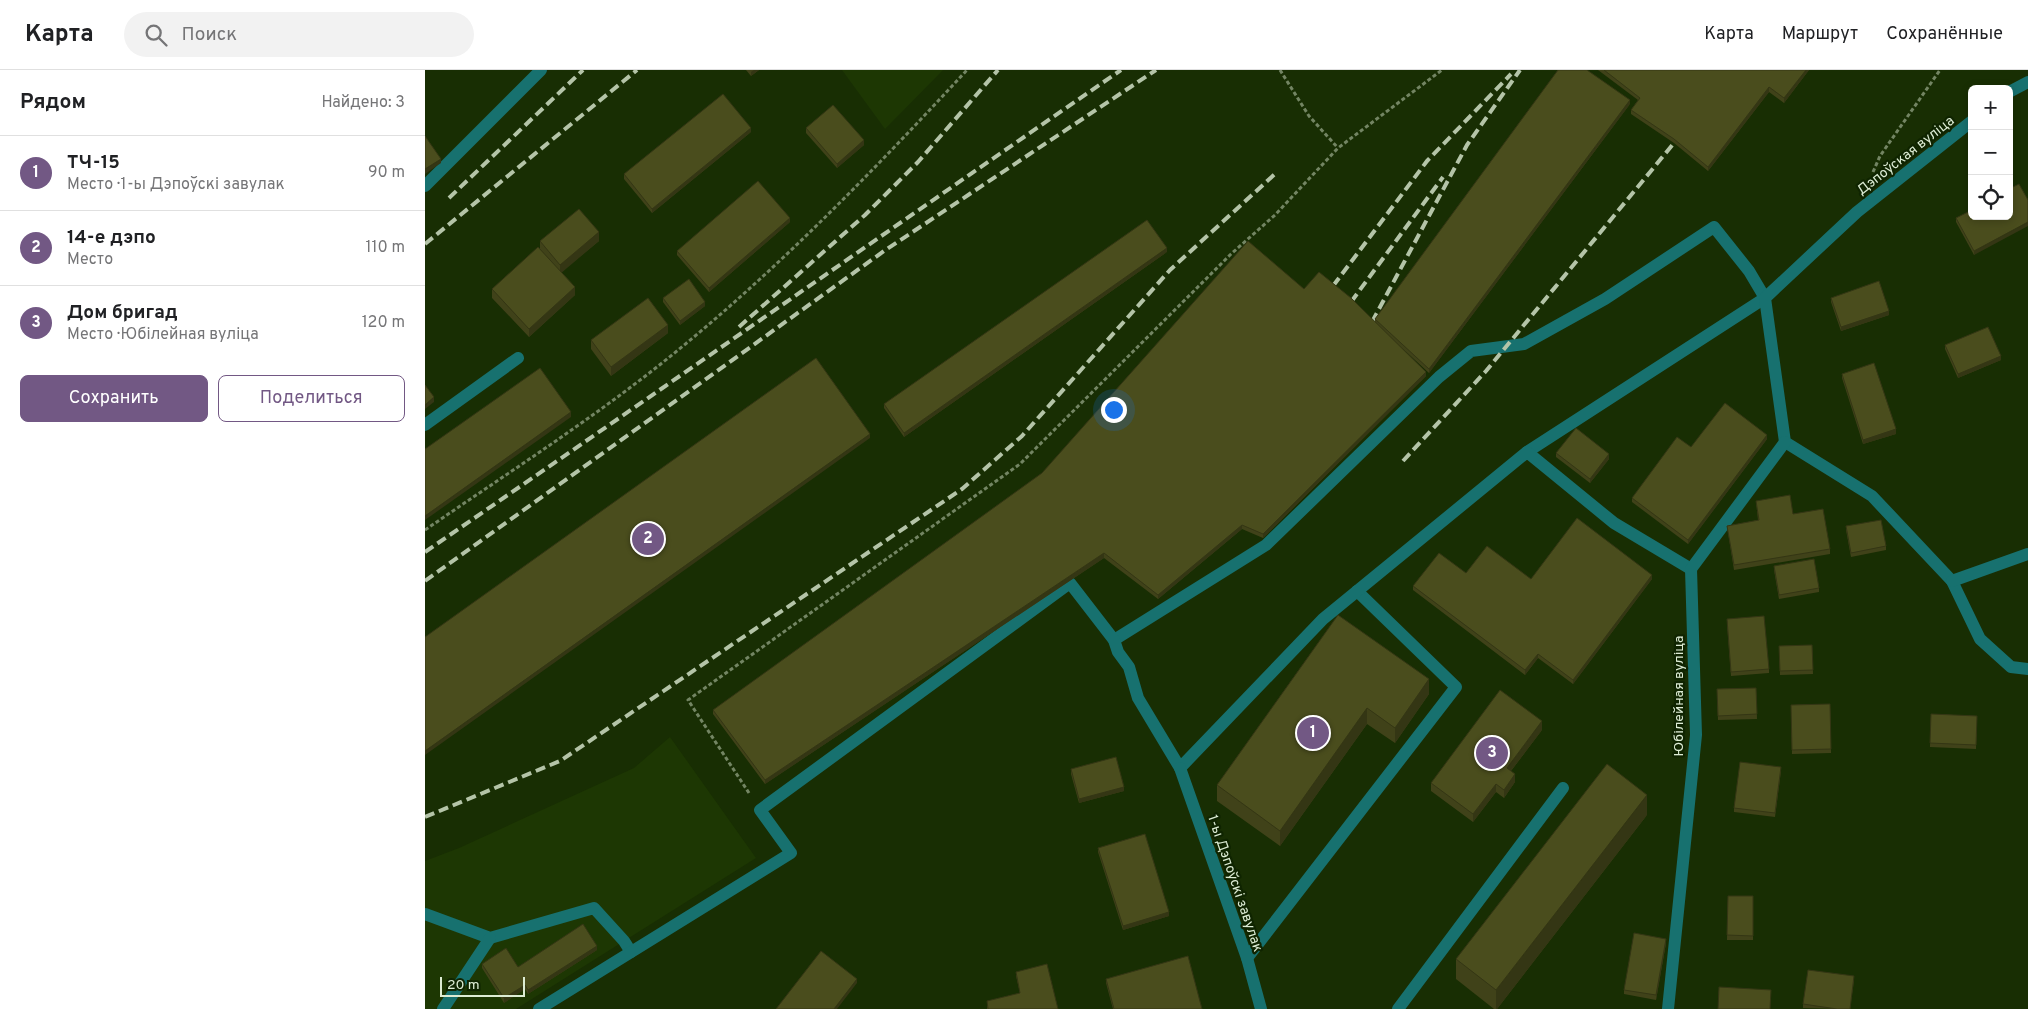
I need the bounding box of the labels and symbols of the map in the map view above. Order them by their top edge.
street label: Дэпоўская вуліца [1854,113,1958,199]
your location [1101,397,1127,423]
pin: 2 [632,520,664,558]
street label: Юбілейная вуліца [1671,636,1688,756]
pin: 1 [1297,714,1329,752]
pin: 3 [1476,734,1508,772]
street label: 1-ы Дэпоўскі завулак [1203,813,1266,954]
scale bar [440,974,525,997]

